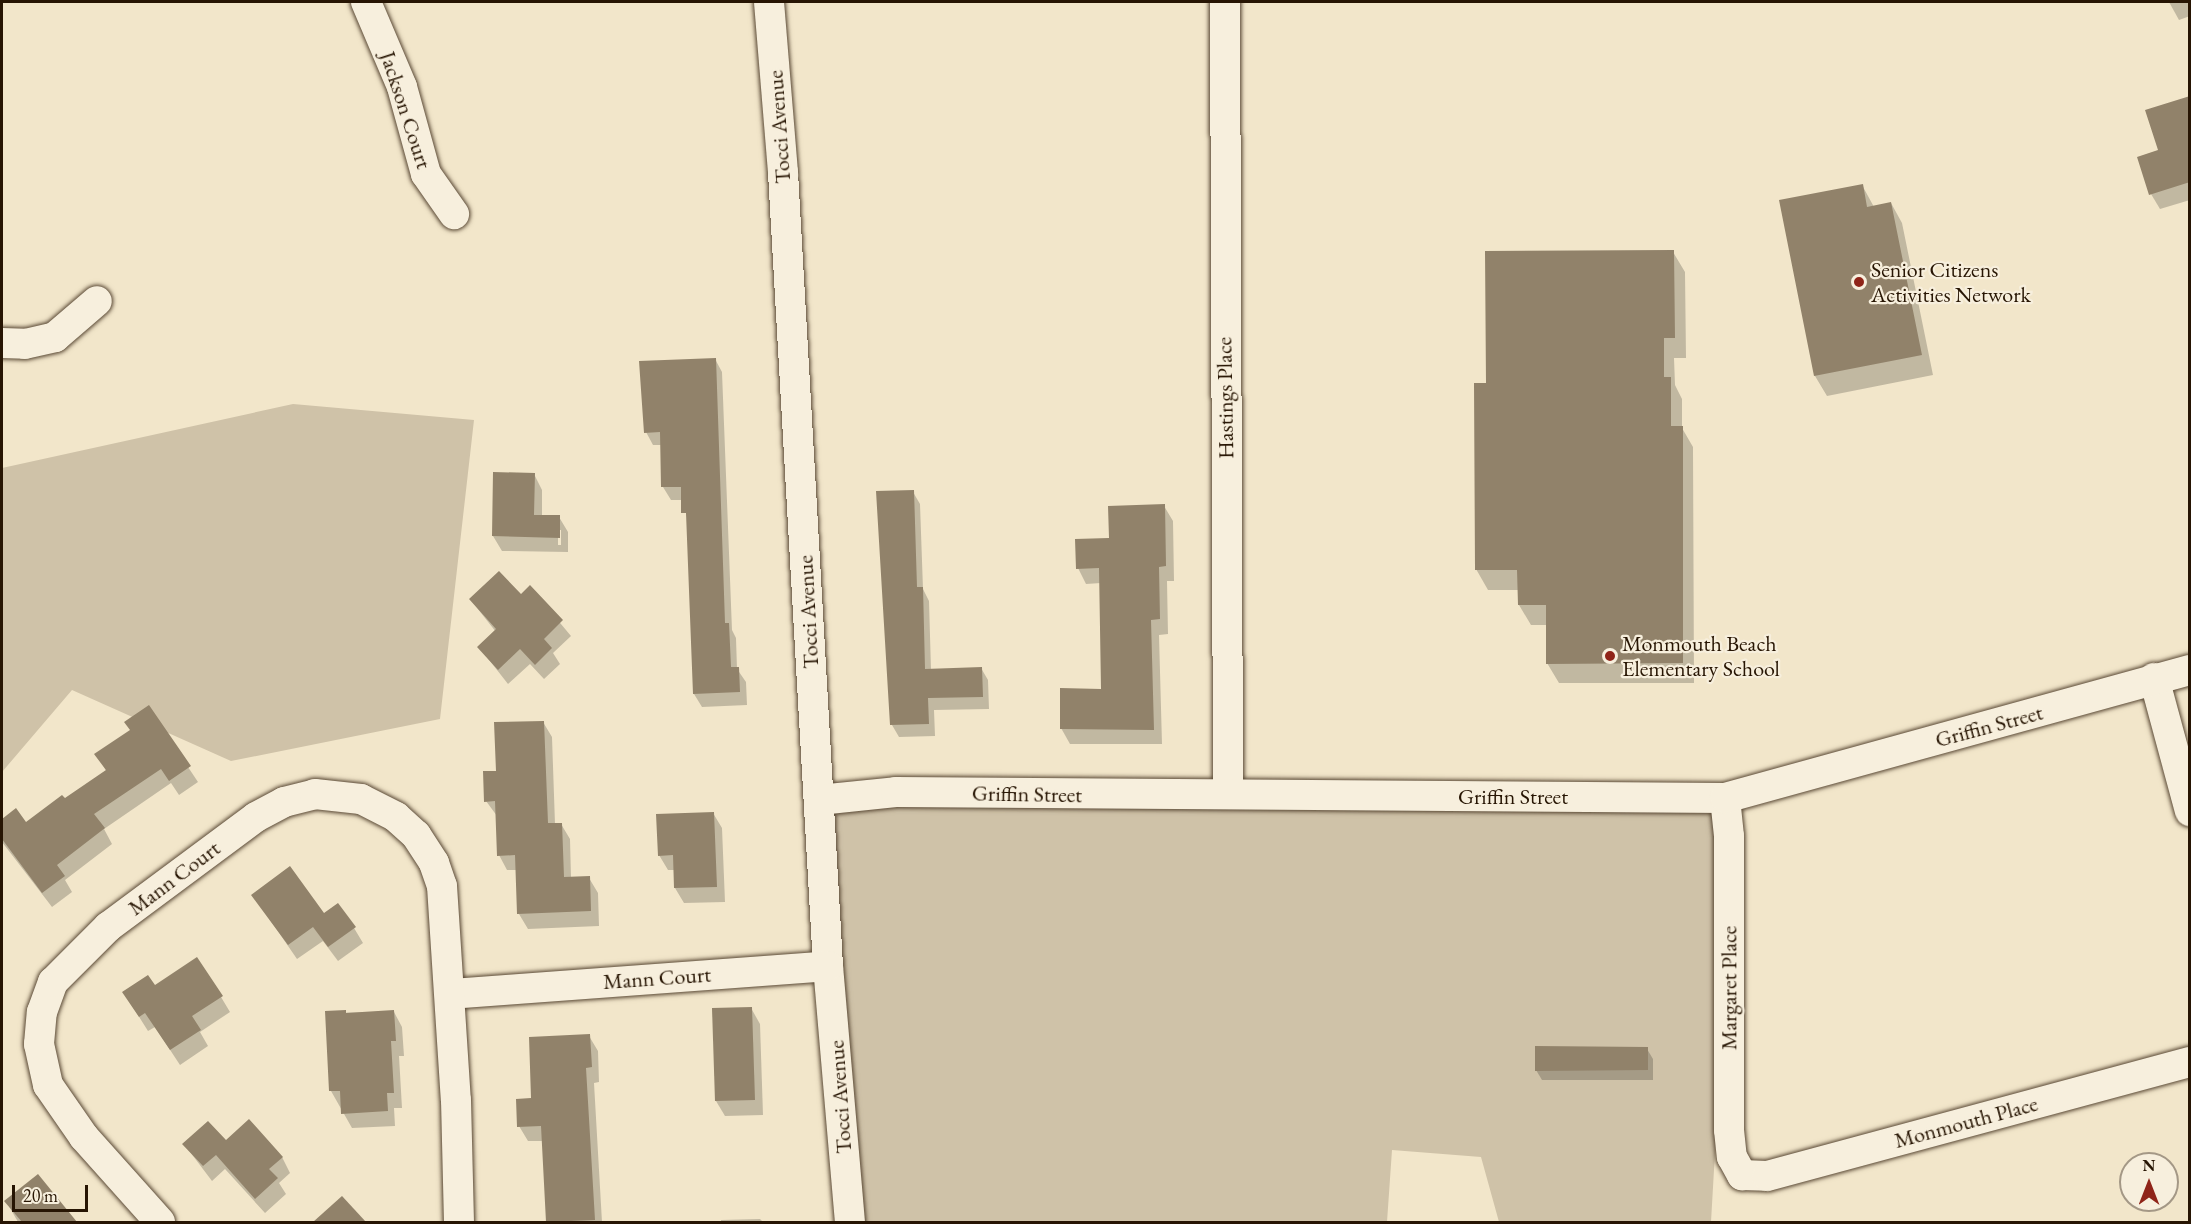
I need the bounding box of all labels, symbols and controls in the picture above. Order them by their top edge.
street label: Jackson Court [375,48,437,172]
street label: Tocci Avenue [762,69,796,185]
place label: Senior Citizens Activities Network [1871,256,2031,308]
marker: Senior Citizens Activities Network [1852,275,1866,289]
street label: Hastings Place [1211,337,1239,459]
street label: Tocci Avenue [792,555,824,669]
place label: Monmouth Beach Elementary School [1622,630,1780,682]
marker: Monmouth Beach Elementary School [1603,649,1617,663]
street label: Griffin Street [1932,699,2046,753]
street label: Griffin Street [972,780,1082,808]
street label: Griffin Street [1458,784,1568,810]
street label: Mann Court [123,835,225,921]
street label: Margaret Place [1716,926,1742,1050]
street label: Mann Court [602,961,712,995]
street label: Tocci Avenue [823,1039,857,1155]
street label: Monmouth Place [1891,1090,2041,1154]
north arrow [2119,1152,2179,1212]
text: N [2143,1155,2155,1176]
scale bar [15,1173,92,1211]
text: 20 m [23,1184,58,1207]

